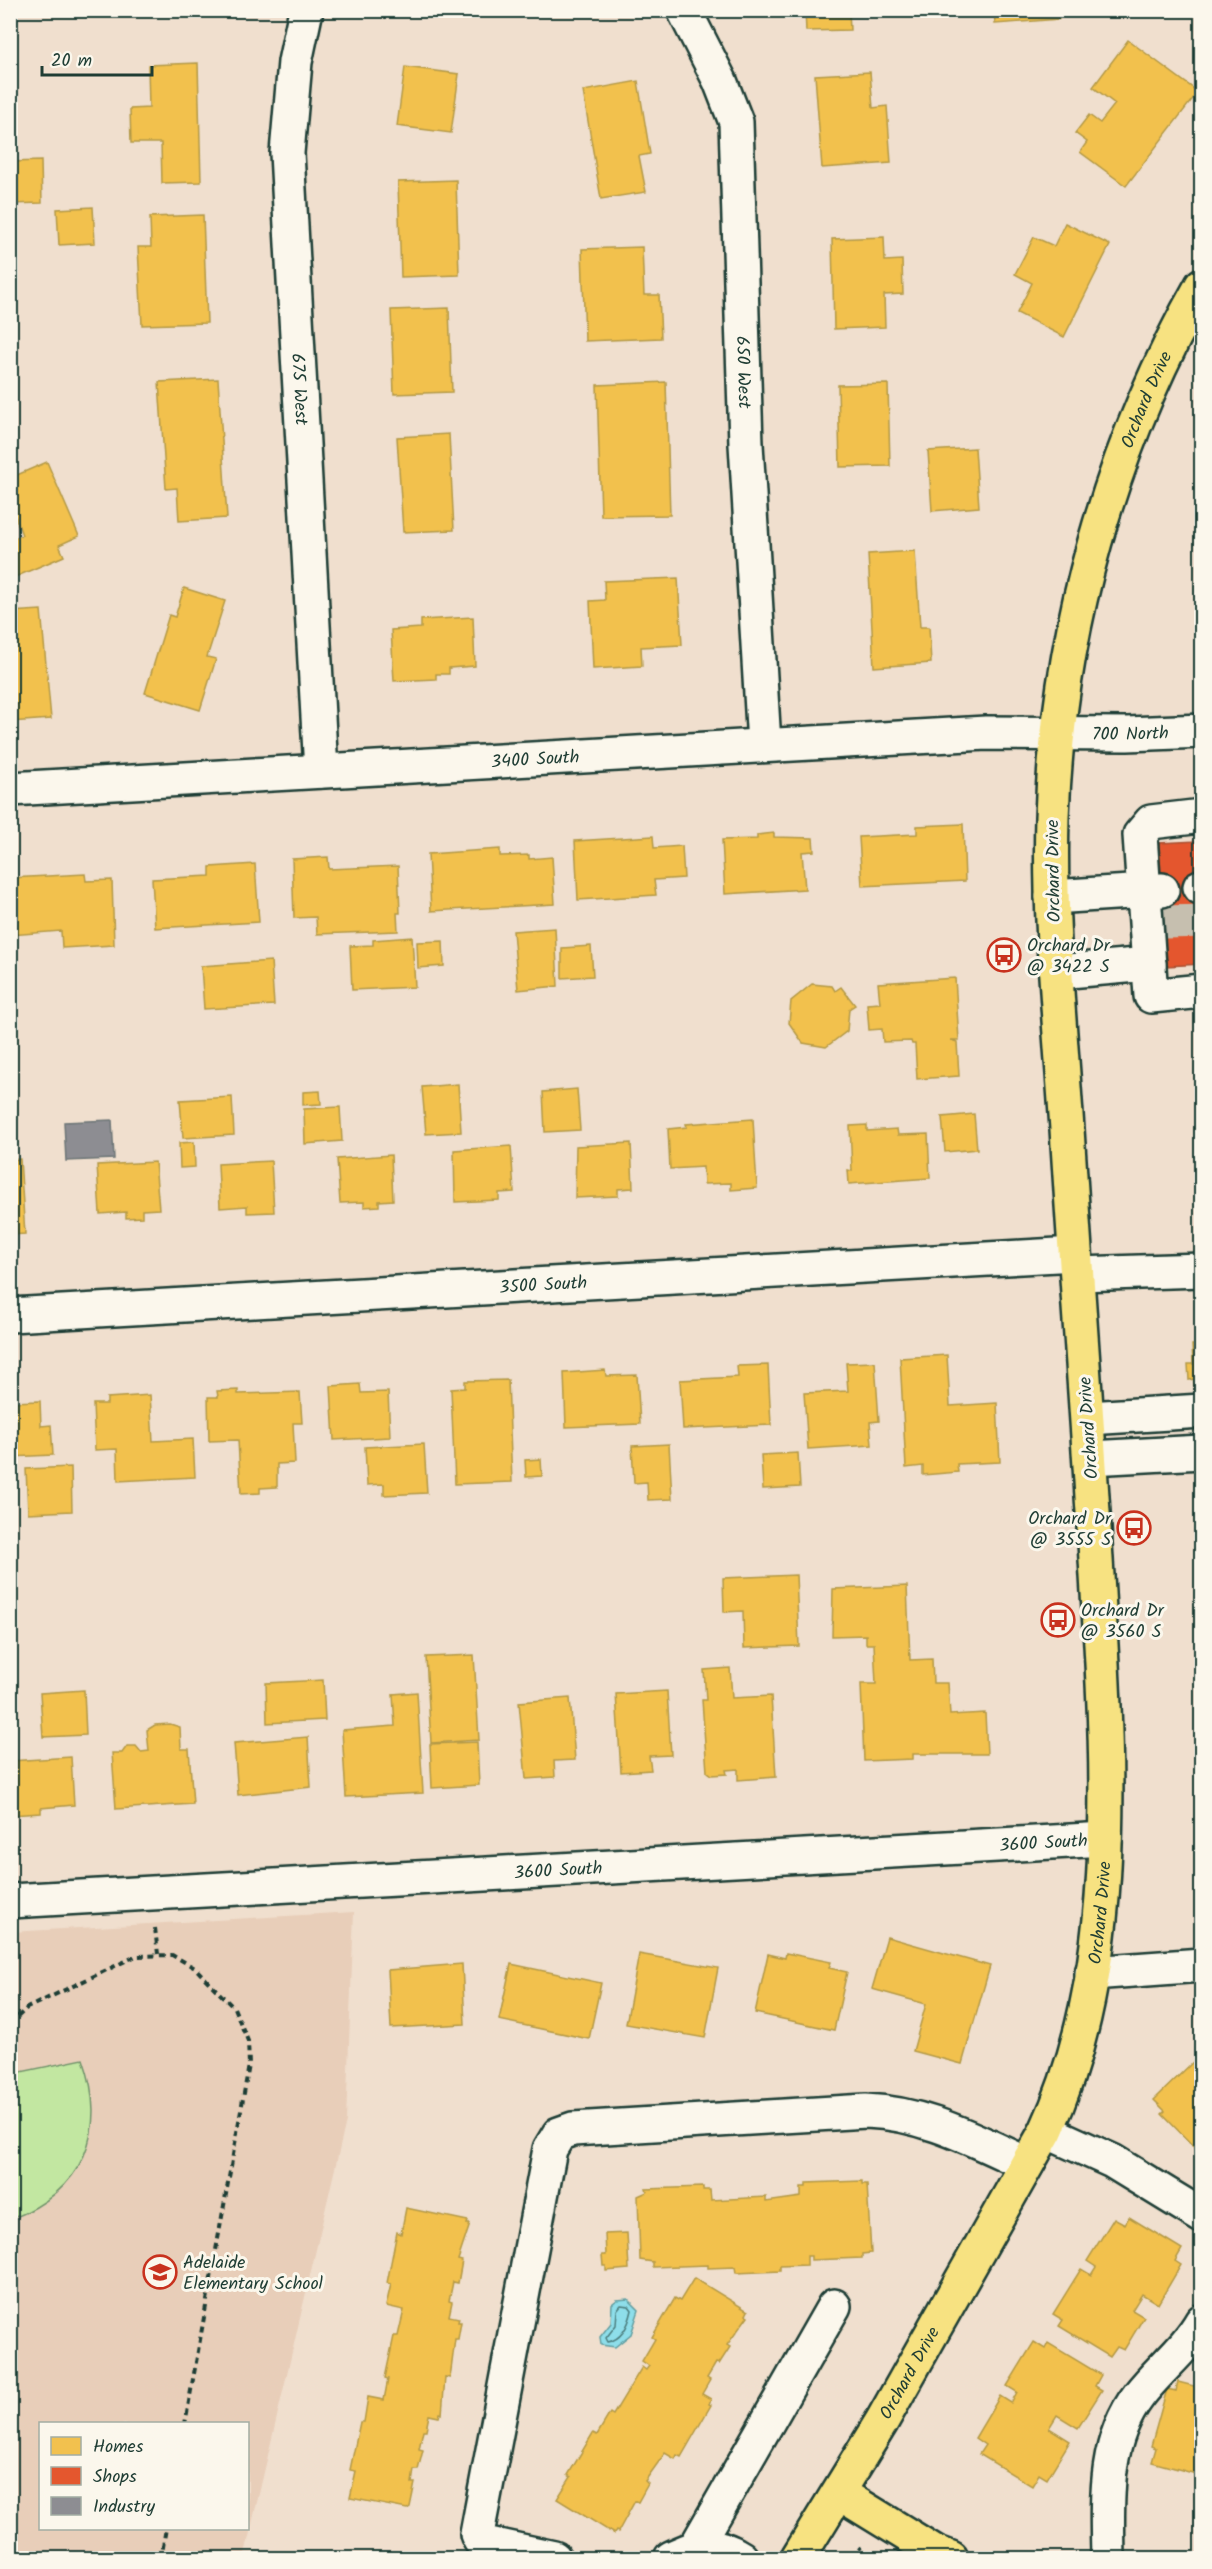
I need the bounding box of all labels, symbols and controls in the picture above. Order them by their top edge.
scale bar [42,39,152,77]
text: 20 m [51,47,92,76]
street label: 650 West [727,336,758,410]
street label: Orchard Drive [1114,347,1181,453]
street label: 675 West [282,352,315,427]
street label: 700 North [1092,719,1169,750]
street label: 3400 South [490,743,580,777]
street label: Orchard Drive [1039,819,1070,923]
place label: Orchard Dr @ 3422 S [1027,932,1111,982]
bus stop icon: Orchard Dr @ 3422 S [986,937,1022,973]
street label: 3500 South [498,1269,588,1303]
street label: Orchard Drive [1071,1376,1108,1480]
place label: Orchard Dr @ 3555 S [1028,1505,1112,1555]
bus stop icon: Orchard Dr @ 3555 S [1116,1510,1152,1546]
place label: Orchard Dr @ 3560 S [1081,1597,1165,1647]
bus stop icon: Orchard Dr @ 3560 S [1040,1602,1076,1638]
street label: 3600 South [998,1827,1088,1861]
street label: 3600 South [513,1854,603,1888]
street label: Orchard Drive [1082,1861,1120,1966]
place label: Adelaide Elementary School [183,2249,324,2299]
school or university icon: Adelaide Elementary School [142,2254,178,2290]
street label: Orchard Drive [873,2322,948,2426]
legend [39,2422,249,2530]
text: Homes [93,2433,144,2462]
text: Shops [93,2463,137,2492]
text: Industry [93,2493,155,2522]

